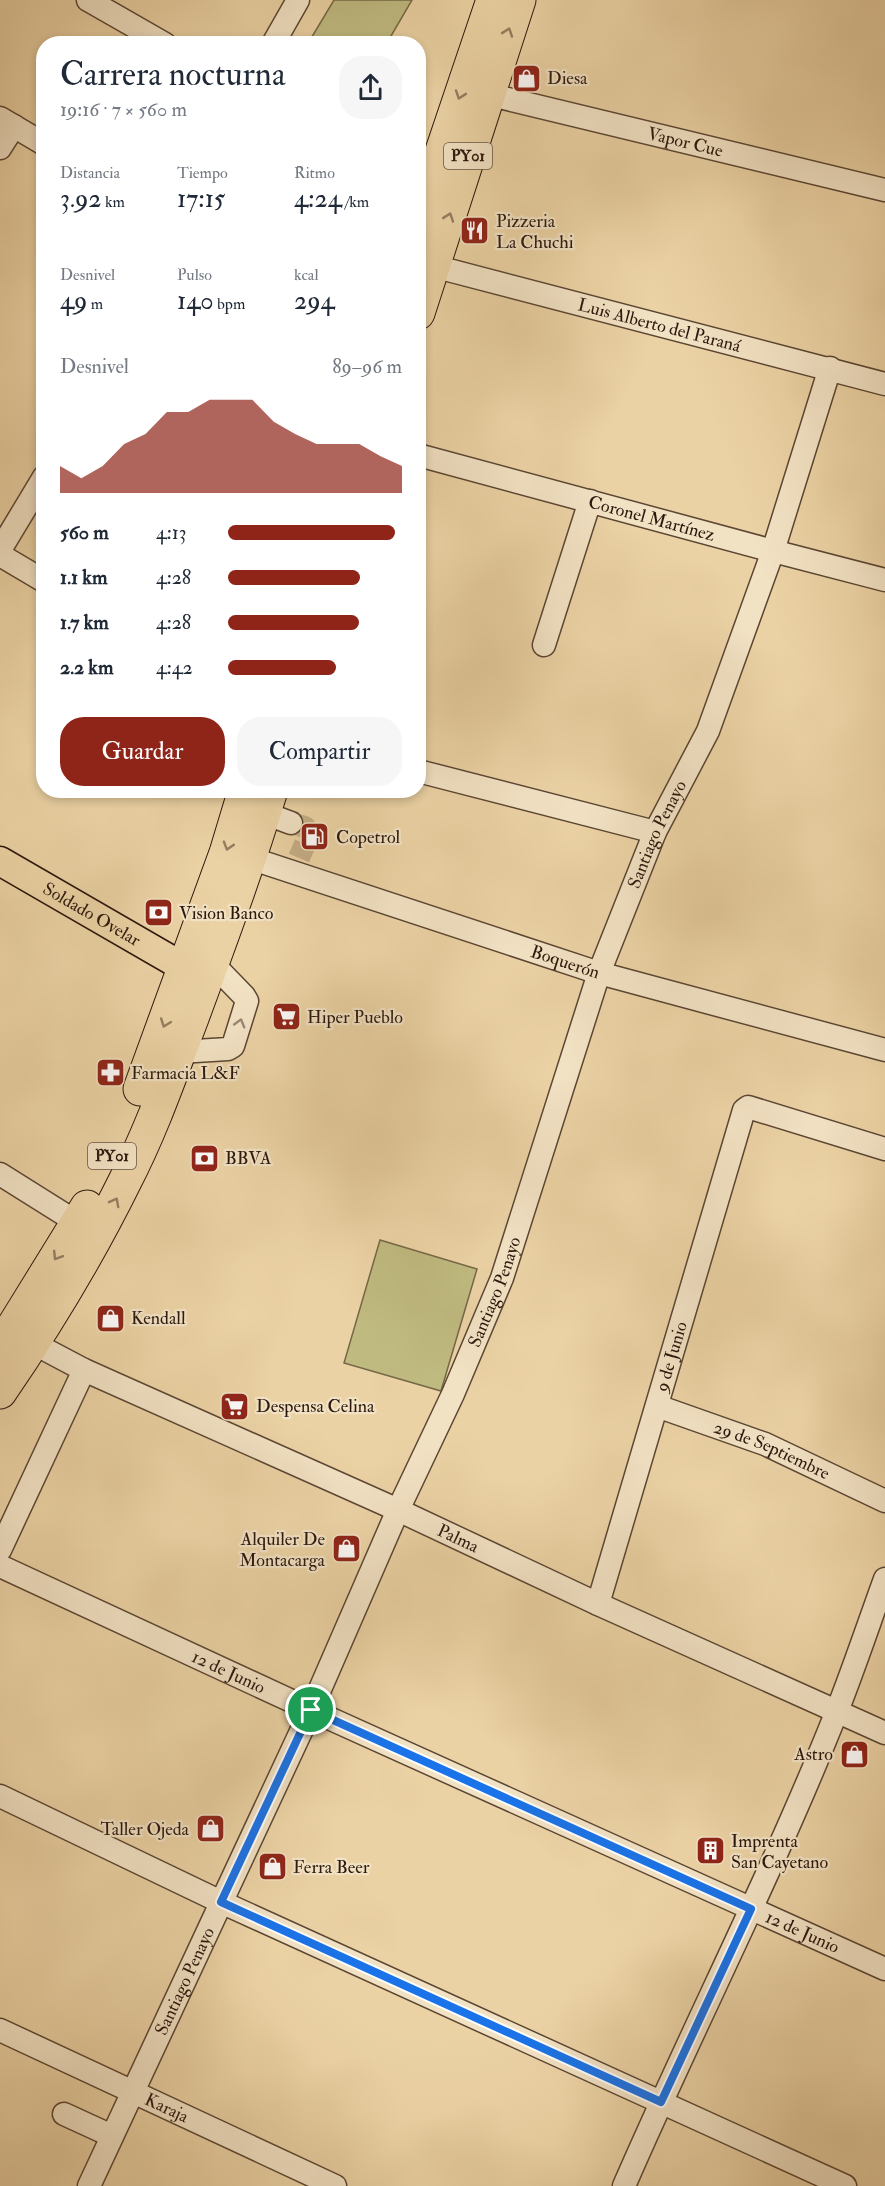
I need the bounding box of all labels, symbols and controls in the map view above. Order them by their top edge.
one-way arrow [501,27,513,37]
text: Carrera nocturna [60,54,285,95]
button: share [339,56,402,119]
shop icon: Diesa [510,62,542,94]
place label: Diesa [547,67,588,90]
one-way arrow [455,89,467,100]
text: 19:16 · 7 × 560 m [60,97,187,122]
street label: Vapor Cue [645,122,726,162]
road number: PY01 [444,143,492,169]
text: Distancia [60,163,120,183]
text: Tiempo [177,163,228,183]
text: Ritmo [294,163,335,183]
text: 3.92 [60,183,102,215]
text: 17:15 [177,183,225,215]
text: 4:24 [294,183,342,215]
text: km [102,192,125,212]
text: /km [342,192,369,212]
place label: Pizzeria La Chuchi [496,210,574,254]
one-way arrow [442,212,454,223]
restaurant icon: Pizzeria La Chuchi [459,215,491,247]
text: Desnivel [60,265,115,285]
text: Pulso [177,265,212,285]
text: kcal [294,265,319,285]
text: 49 [60,285,87,317]
text: 140 [177,285,214,317]
text: 294 [294,285,335,317]
street label: Luis Alberto del Paraná [575,293,744,358]
text: m [87,294,103,314]
text: bpm [214,294,245,314]
text: Desnivel [60,354,129,379]
text: 89–96 m [332,354,402,379]
street label: Coronel Martínez [586,490,718,546]
text: 560 m [60,520,109,545]
text: 4:13 [156,520,187,545]
text: 1.1 km [60,565,107,590]
text: 4:28 [156,565,191,590]
text: 1.7 km [60,610,109,635]
text: 4:28 [156,610,191,635]
text: 2.2 km [60,655,113,680]
text: 4:42 [156,655,193,680]
button: Guardar [60,717,225,786]
button: Compartir [237,717,402,786]
street label: Santiago Penayo [622,776,692,892]
fuel station icon: Copetrol [299,821,331,853]
place label: Copetrol [336,826,401,849]
one-way arrow [223,840,235,851]
street label: Soldado Ovelar [39,877,145,952]
bank icon: Vision Banco [142,897,174,929]
place label: Vision Banco [179,902,274,925]
street label: Boquerón [528,940,603,984]
supermarket icon: Hiper Pueblo [270,1001,302,1033]
place label: Hiper Pueblo [307,1006,403,1029]
one-way arrow [160,1017,173,1028]
one-way arrow [233,1018,245,1029]
pharmacy icon: Farmacia L&F [94,1057,126,1089]
place label: Farmacia L&F [131,1062,240,1085]
bank icon: BBVA [188,1142,220,1174]
road number: PY01 [88,1143,136,1169]
place label: BBVA [225,1147,272,1170]
one-way arrow [108,1198,119,1208]
street label: Santiago Penayo [463,1234,526,1351]
one-way arrow [53,1250,65,1260]
shop icon: Kendall [94,1302,126,1334]
place label: Kendall [131,1307,186,1330]
street label: 9 de Junio [649,1318,692,1396]
supermarket icon: Despensa Celina [219,1390,251,1422]
place label: Despensa Celina [256,1395,375,1418]
street label: 29 de Septiembre [711,1415,834,1485]
street label: Palma [434,1519,483,1558]
place label: Alquiler De Montacarga [239,1528,326,1572]
shop icon: Alquiler De Montacarga [330,1533,362,1565]
street label: 12 de Junio [188,1645,269,1699]
pin [285,1684,336,1735]
icon: arrive [294,1693,327,1726]
shop icon: Astro [838,1738,870,1770]
place label: Astro [793,1743,833,1766]
shop icon: Taller Ojeda [194,1813,226,1845]
place label: Taller Ojeda [100,1818,190,1841]
place label: Imprenta San Cayetano [731,1830,829,1874]
building icon: Imprenta San Cayetano [694,1835,726,1867]
shop icon: Ferra Beer [256,1851,288,1883]
place label: Ferra Beer [293,1856,370,1879]
street label: 12 de Junio [762,1905,843,1959]
street label: Santiago Penayo [149,1923,220,2039]
street label: Karaja [141,2088,193,2128]

